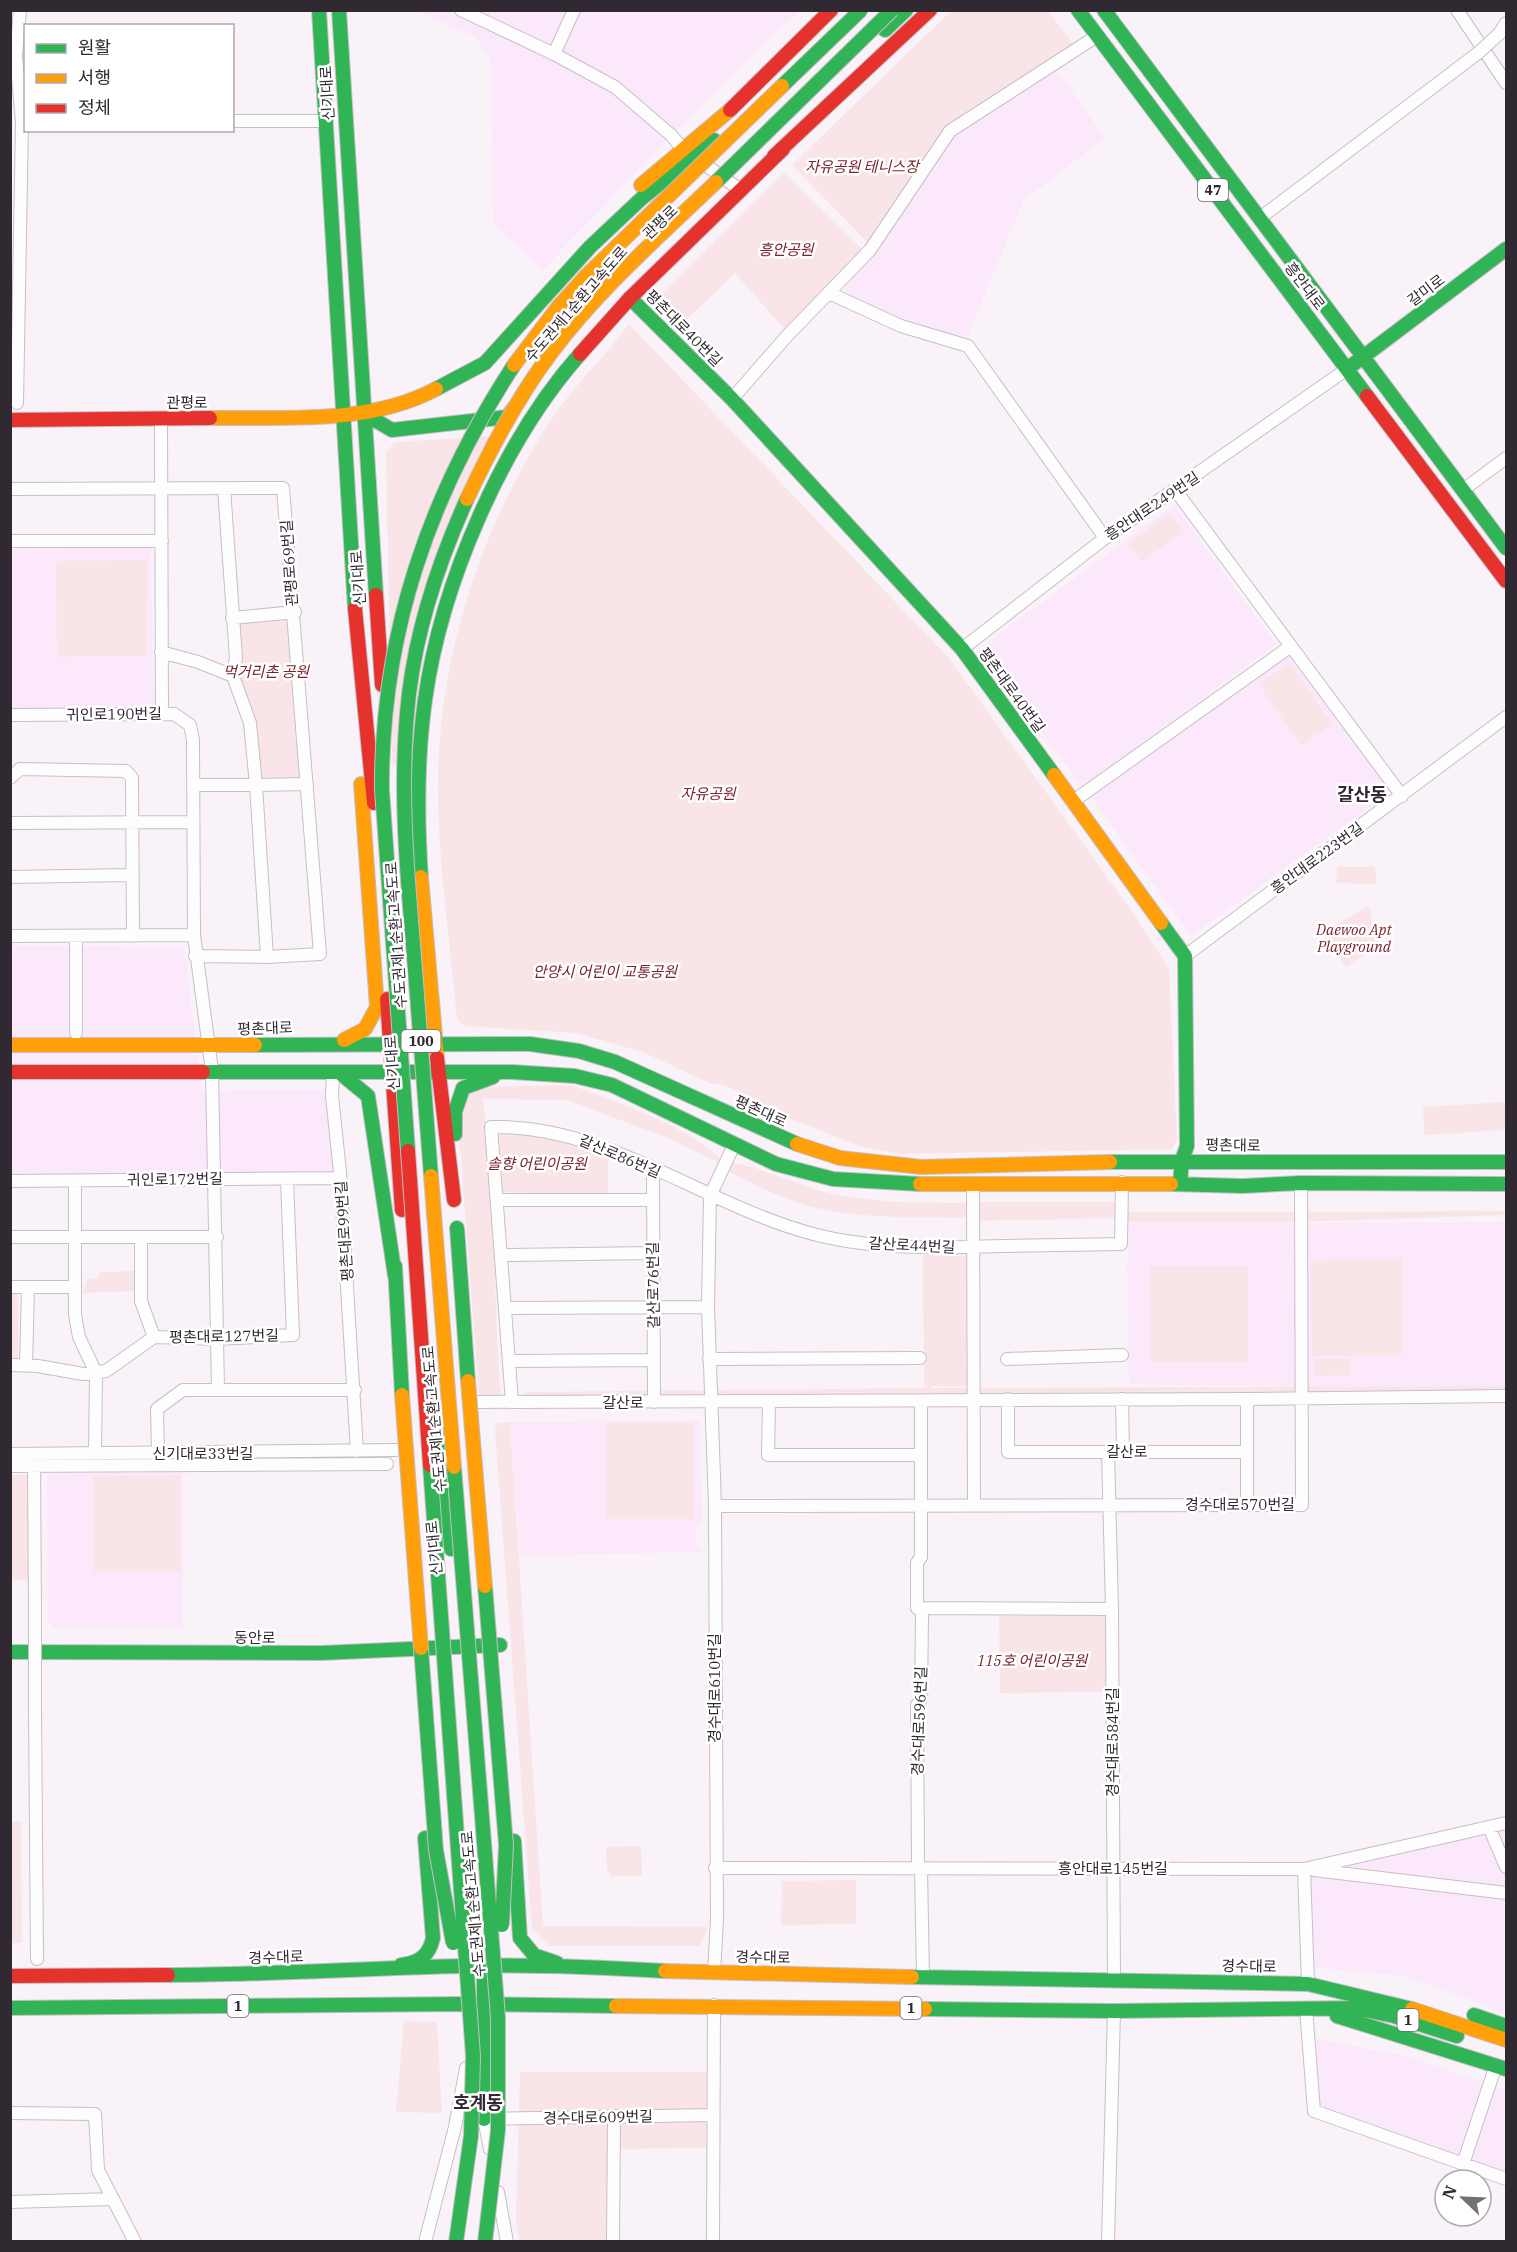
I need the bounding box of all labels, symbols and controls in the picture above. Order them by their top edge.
legend [24,24,234,132]
text: 원활 [78,36,111,59]
street label: 신기대로 [316,65,338,121]
text: 서행 [78,66,111,89]
text: 정체 [78,96,111,119]
park label: 자유공원 테니스장 [805,157,921,176]
road number: 47 [1198,179,1228,201]
street label: 관평로 [639,201,681,243]
park label: 흥안공원 [758,240,815,259]
street label: 수도권제1순환고속도로 [521,242,631,366]
street label: 흥안대로 [1281,258,1329,314]
street label: 갈미로 [1404,270,1448,310]
street label: 평촌대로40번길 [642,286,726,370]
street label: 관평로 [166,393,208,412]
street label: 흥안대로249번길 [1101,467,1203,545]
street label: 관평로69번길 [276,519,302,607]
street label: 신기대로 [347,550,369,606]
street label: 평촌대로40번길 [975,644,1049,736]
park label: 먹거리촌 공원 [223,662,310,681]
street label: 귀인로190번길 [66,704,162,724]
district label: 갈산동 [1337,783,1387,806]
park label: 자유공원 [680,784,737,803]
street label: 흥안대로223번길 [1267,818,1367,898]
street label: 수도권제1순환고속도로 [381,861,411,1009]
park label: Daewoo Apt Playground [1315,920,1393,956]
park label: 안양시 어린이 교통공원 [533,962,678,981]
street label: 평촌대로 [237,1018,293,1038]
road number: 100 [402,1030,440,1052]
street label: 신기대로 [381,1035,403,1091]
street label: 평촌대로 [732,1091,790,1131]
street label: 갈산로86번길 [576,1130,664,1182]
street label: 평촌대로 [1205,1135,1261,1155]
park label: 솔향 어린이공원 [487,1154,588,1173]
street label: 귀인로172번길 [127,1169,223,1189]
street label: 평촌대로99번길 [331,1180,357,1282]
street label: 갈산로44번길 [868,1233,956,1257]
street label: 갈산로76번길 [643,1241,663,1329]
street label: 평촌대로127번길 [169,1326,279,1346]
street label: 수도권제1순환고속도로 [418,1345,450,1493]
street label: 갈산로 [602,1393,644,1412]
street label: 갈산로 [1106,1442,1148,1461]
street label: 신기대로33번길 [153,1444,253,1463]
street label: 경수대로570번길 [1185,1495,1295,1514]
street label: 신기대로 [422,1520,446,1576]
street label: 동안로 [234,1628,276,1647]
street label: 경수대로610번길 [705,1633,724,1743]
park label: 115호 어린이공원 [977,1651,1089,1670]
street label: 경수대로596번길 [908,1666,930,1776]
street label: 경수대로584번길 [1103,1687,1122,1797]
street label: 수도권제1순환고속도로 [457,1830,489,1978]
street label: 흥안대로145번길 [1058,1859,1168,1878]
street label: 경수대로 [248,1947,304,1967]
street label: 경수대로 [735,1947,791,1967]
street label: 경수대로 [1221,1956,1277,1976]
road number: 1 [228,1995,248,2017]
road number: 1 [900,1997,922,2019]
road number: 1 [1398,2009,1418,2031]
district label: 호계동 [453,2091,503,2114]
street label: 경수대로609번길 [543,2107,653,2127]
north arrow [1433,2168,1493,2228]
text: N [1438,2182,1461,2202]

